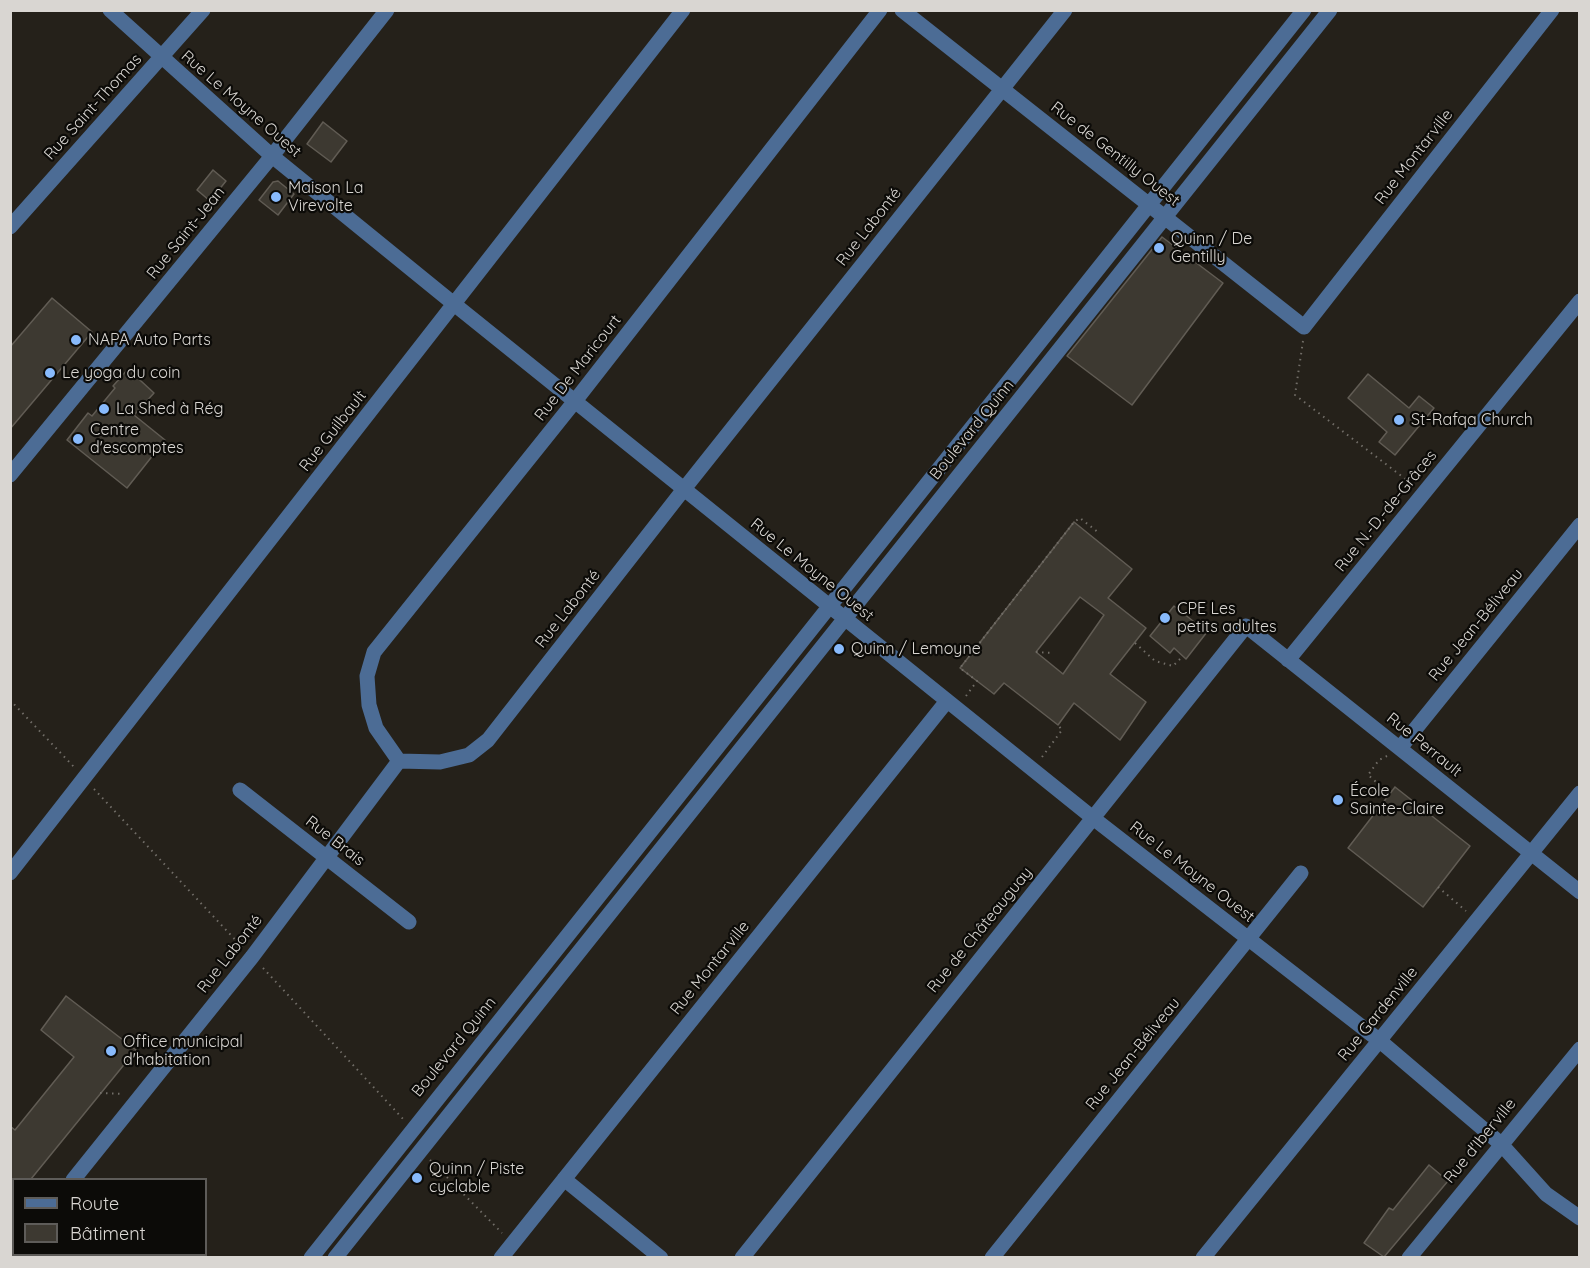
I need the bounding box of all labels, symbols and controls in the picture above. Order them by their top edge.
street label: Rue Le Moyne Ouest [177,47,305,161]
street label: Rue Saint-Thomas [40,50,146,164]
street label: Rue de Gentilly Ouest [1047,98,1183,210]
street label: Rue Montarville [1371,106,1457,208]
place label: Maison La Virevolte [288,178,363,216]
street label: Rue Saint-Jean [143,183,229,283]
street label: Rue Labonté [832,184,906,270]
marker: Maison La Virevolte [269,190,283,204]
place label: Quinn / De Gentilly [1171,229,1252,267]
marker: Quinn / De Gentilly [1152,241,1166,255]
street label: Rue De Maricourt [531,311,625,425]
place label: NAPA Auto Parts [88,330,211,350]
marker: NAPA Auto Parts [69,333,83,347]
place label: Le yoga du coin [62,363,181,383]
marker: Le yoga du coin [43,366,57,380]
street label: Boulevard Quinn [926,376,1018,484]
street label: Rue Guilbault [295,387,371,475]
place label: La Shed à Rég [116,399,223,419]
marker: La Shed à Rég [97,402,111,416]
place label: St-Rafqa Church [1411,410,1533,430]
marker: St-Rafqa Church [1392,413,1406,427]
place label: Centre d'escomptes [90,420,183,458]
marker: Centre d'escomptes [71,432,85,446]
street label: Rue N.-D.-de-Grâces [1331,446,1441,576]
street label: Rue Le Moyne Ouest [747,514,877,626]
street label: Rue Jean-Béliveau [1425,565,1527,685]
street label: Rue Labonté [531,566,605,652]
place label: CPE Les petits adultes [1177,599,1276,637]
marker: CPE Les petits adultes [1158,611,1172,625]
place label: Quinn / Lemoyne [851,639,981,659]
marker: Quinn / Lemoyne [832,642,846,656]
street label: Rue Perrault [1382,709,1466,781]
place label: École Sainte-Claire [1350,781,1444,819]
marker: École Sainte-Claire [1331,793,1345,807]
street label: Rue Brais [301,812,369,870]
street label: Rue Le Moyne Ouest [1126,817,1258,927]
street label: Rue de Châteauguay [923,863,1037,997]
street label: Rue Labonté [193,911,267,997]
street label: Rue Montarville [666,917,754,1019]
street label: Rue Gardenville [1334,963,1422,1065]
street label: Boulevard Quinn [408,993,500,1101]
street label: Rue Jean-Béliveau [1082,994,1184,1114]
place label: Office municipal d'habitation [123,1032,243,1070]
marker: Office municipal d'habitation [104,1044,118,1058]
street label: Rue d'Iberville [1440,1095,1520,1187]
place label: Quinn / Piste cyclable [429,1159,524,1197]
marker: Quinn / Piste cyclable [410,1171,424,1185]
legend [12,1178,207,1256]
text: Route [70,1192,119,1215]
text: Bâtiment [70,1222,146,1245]

